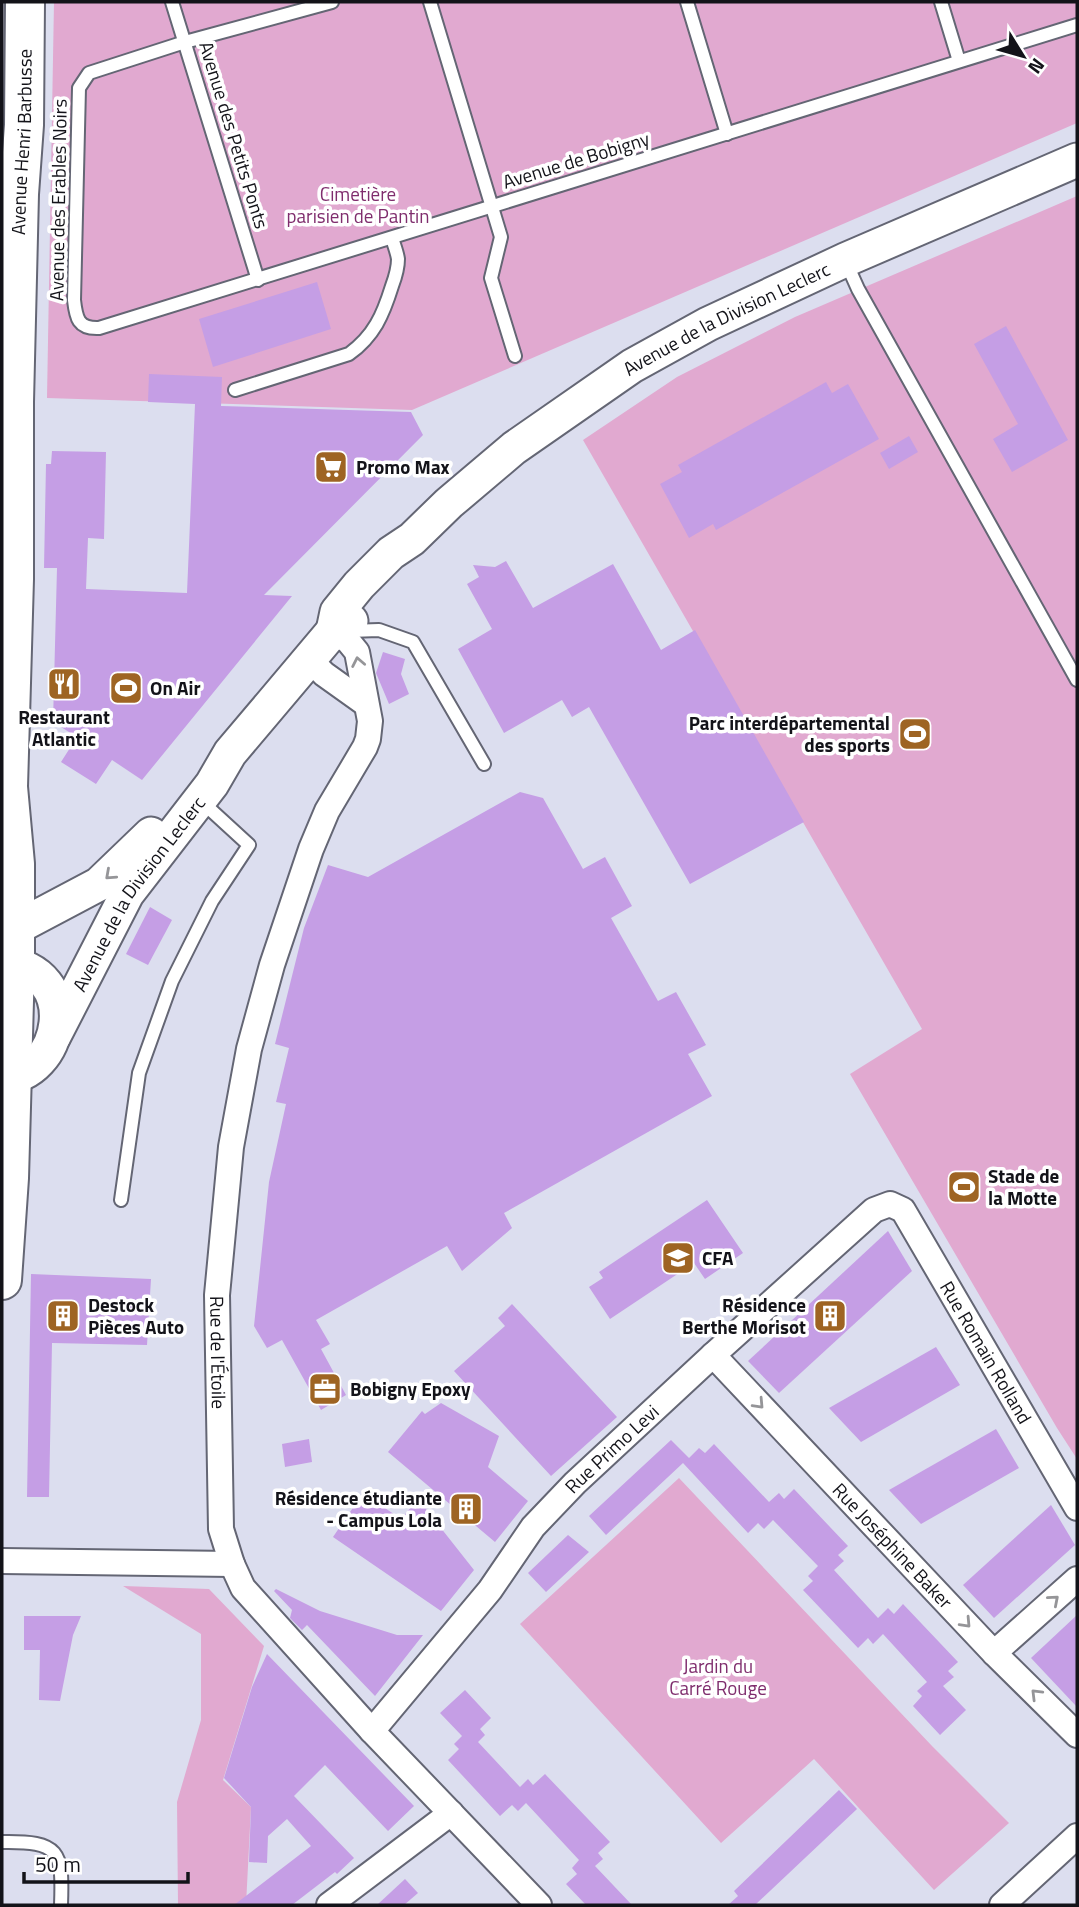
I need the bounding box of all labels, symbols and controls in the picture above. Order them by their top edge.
north arrow [988,21,1058,91]
street label: Avenue des Petits Ponts [192,38,277,232]
street label: Avenue Henri Barbusse [3,49,39,235]
text: N [1021,53,1053,81]
street label: Avenue des Erables Noirs [41,98,74,301]
street label: Avenue de Bobigny [499,123,653,196]
park label: Cimetière parisien de Pantin [287,179,429,230]
street label: Avenue de la Division Leclerc [617,254,835,382]
supermarket icon: Promo Max [312,448,350,486]
place label: Promo Max [356,452,450,481]
one-way arrow [352,656,367,668]
restaurant icon: Restaurant Atlantic [45,665,83,703]
sports icon: On Air [107,669,145,707]
place label: On Air [150,673,200,702]
place label: Restaurant Atlantic [18,702,110,753]
place label: Parc interdépartemental des sports [689,708,890,759]
sports icon: Parc interdépartemental des sports [896,715,934,753]
street label: Avenue de la Division Leclerc [64,789,212,996]
one-way arrow [105,867,118,879]
place label: Stade de la Motte [988,1161,1060,1212]
sports icon: Stade de la Motte [945,1168,983,1206]
school or university icon: CFA [659,1239,697,1277]
place label: CFA [702,1243,734,1272]
street label: Rue Romain Rolland [933,1275,1040,1429]
place label: Destock Pièces Auto [88,1290,184,1341]
place label: Résidence Berthe Morisot [682,1290,806,1341]
street label: Rue de l'Étoile [203,1296,234,1409]
building icon: Destock Pièces Auto [44,1297,82,1335]
building icon: Résidence Berthe Morisot [811,1297,849,1335]
office icon: Bobigny Epoxy [306,1370,344,1408]
place label: Bobigny Epoxy [350,1374,471,1403]
one-way arrow [751,1396,764,1409]
street label: Rue Primo Levi [557,1397,665,1500]
street label: Rue Joséphine Baker [826,1476,960,1615]
place label: Résidence étudiante - Campus Lola [275,1483,442,1534]
building icon: Résidence étudiante - Campus Lola [447,1490,485,1528]
one-way arrow [1046,1596,1059,1608]
one-way arrow [958,1615,971,1628]
park label: Jardin du Carré Rouge [669,1651,767,1702]
one-way arrow [1031,1689,1044,1702]
scale bar [24,1840,189,1884]
text: 50 m [35,1848,81,1880]

